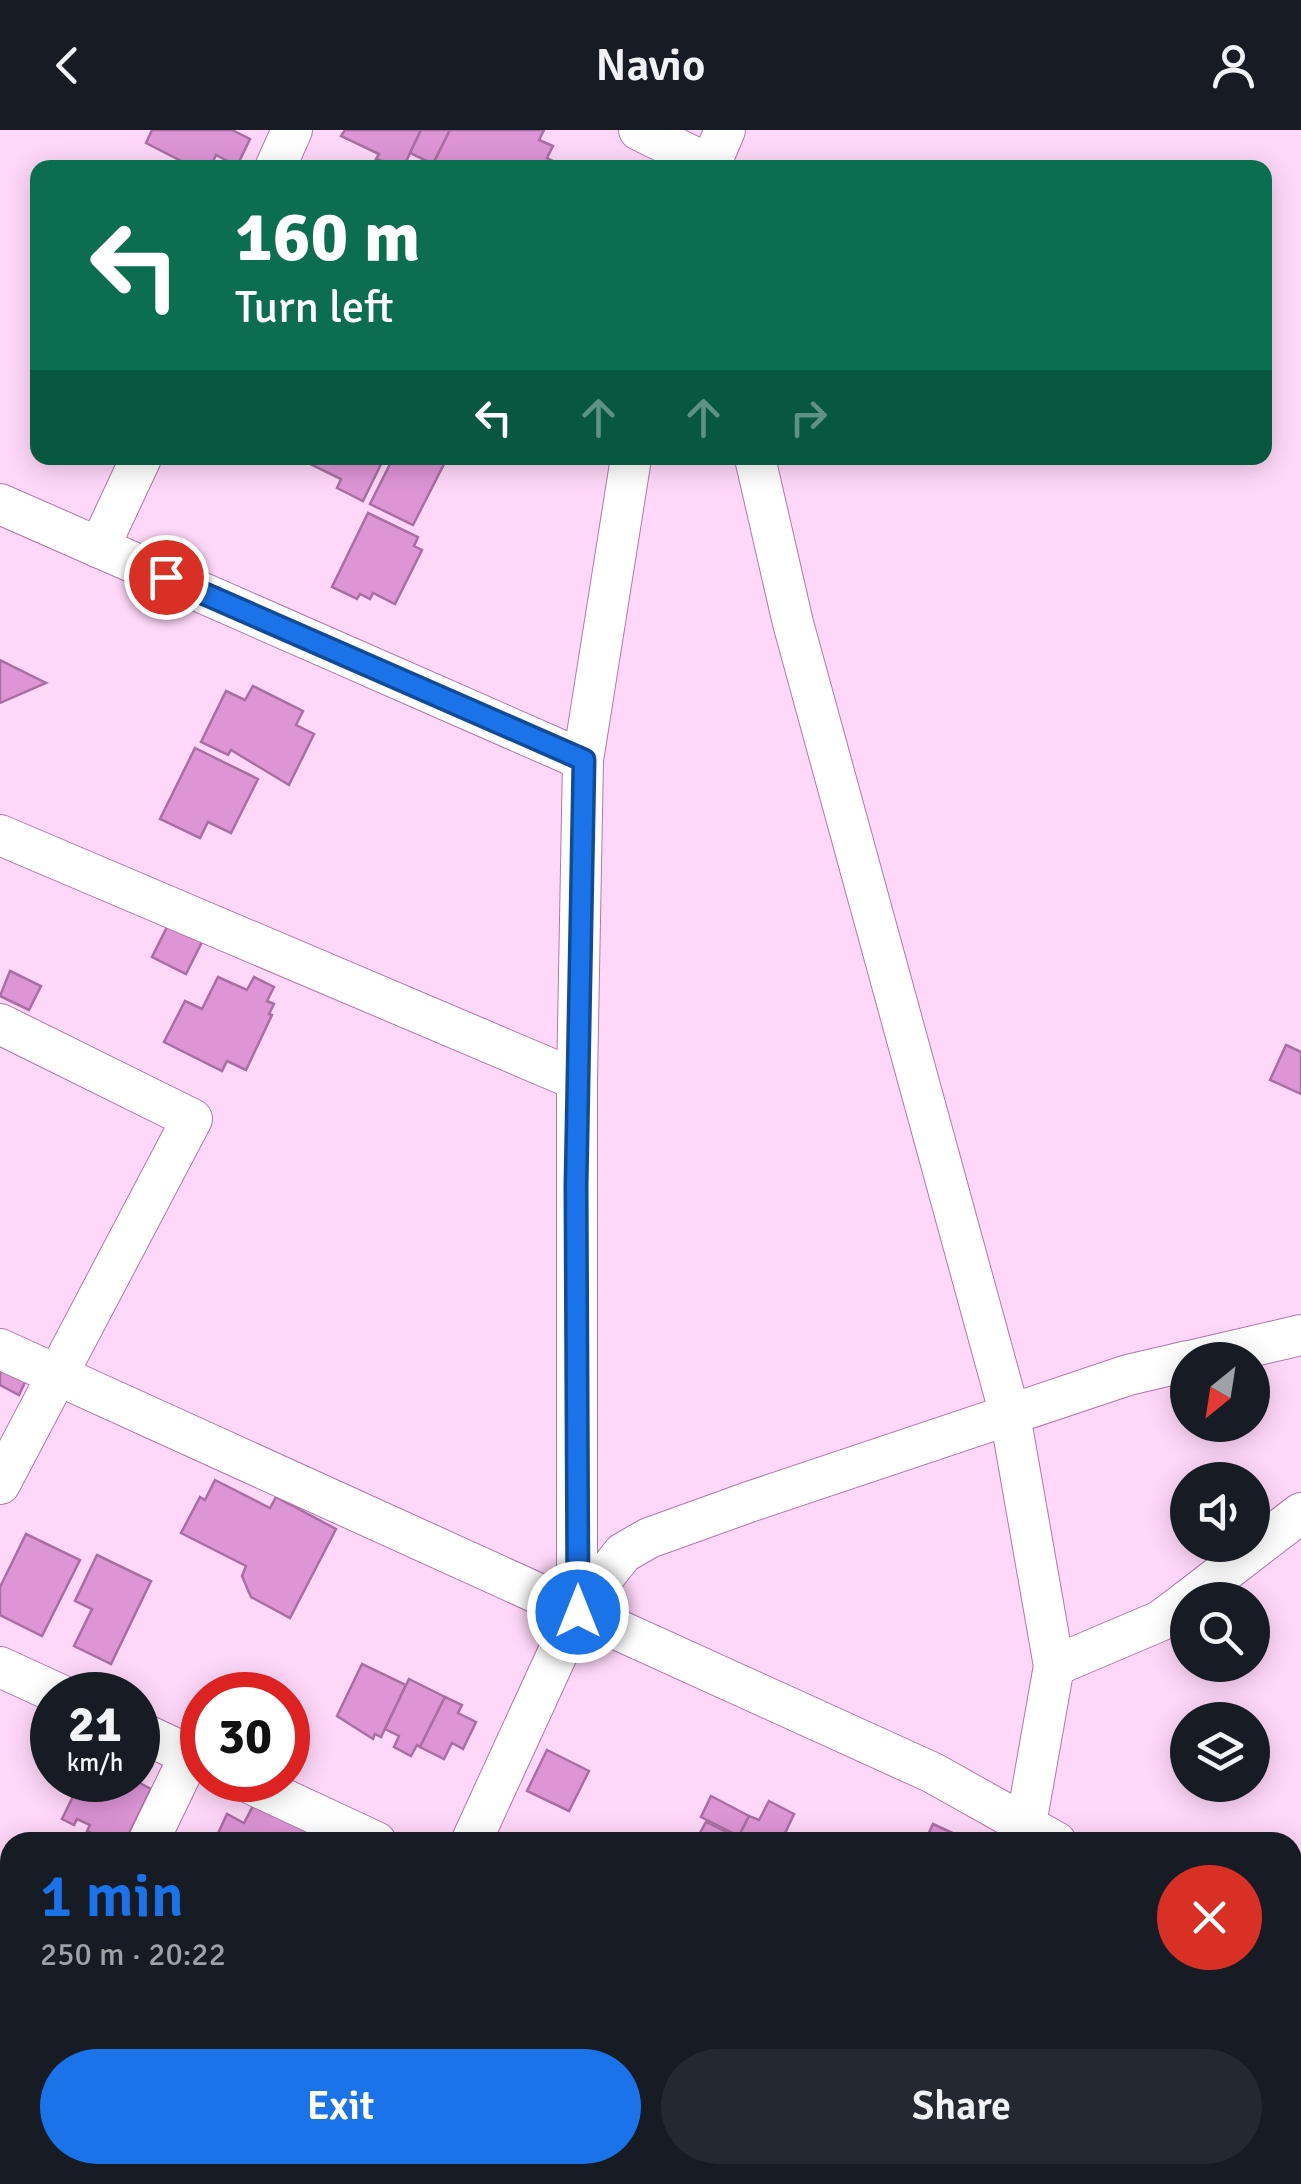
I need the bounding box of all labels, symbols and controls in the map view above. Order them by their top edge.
icon: back [40,38,95,93]
text: Navio [596,38,705,93]
icon: person [1206,38,1261,93]
text: 160 m [235,194,420,280]
icon: left [70,200,200,330]
text: Turn left [235,280,394,335]
icon: left [466,390,521,445]
icon: ahead [571,390,626,445]
icon: ahead [676,390,731,445]
icon: right [781,390,836,445]
pin [124,535,209,620]
icon: arrive [139,550,194,605]
north arrow [1170,1342,1270,1442]
map controls [1170,1342,1270,1802]
button: sound [1170,1462,1270,1562]
position arrow [526,1560,630,1664]
button: search [1170,1582,1270,1682]
speed limit sign: 30 [180,1672,310,1802]
text: 21 [68,1694,122,1756]
button: layers [1170,1702,1270,1802]
text: km/h [67,1747,123,1778]
text: 1 min [40,1860,184,1934]
button: close [1157,1865,1262,1970]
text: 250 m · 20:22 [40,1935,226,1974]
button: Exit [40,2049,641,2164]
button: Share [661,2049,1262,2164]

